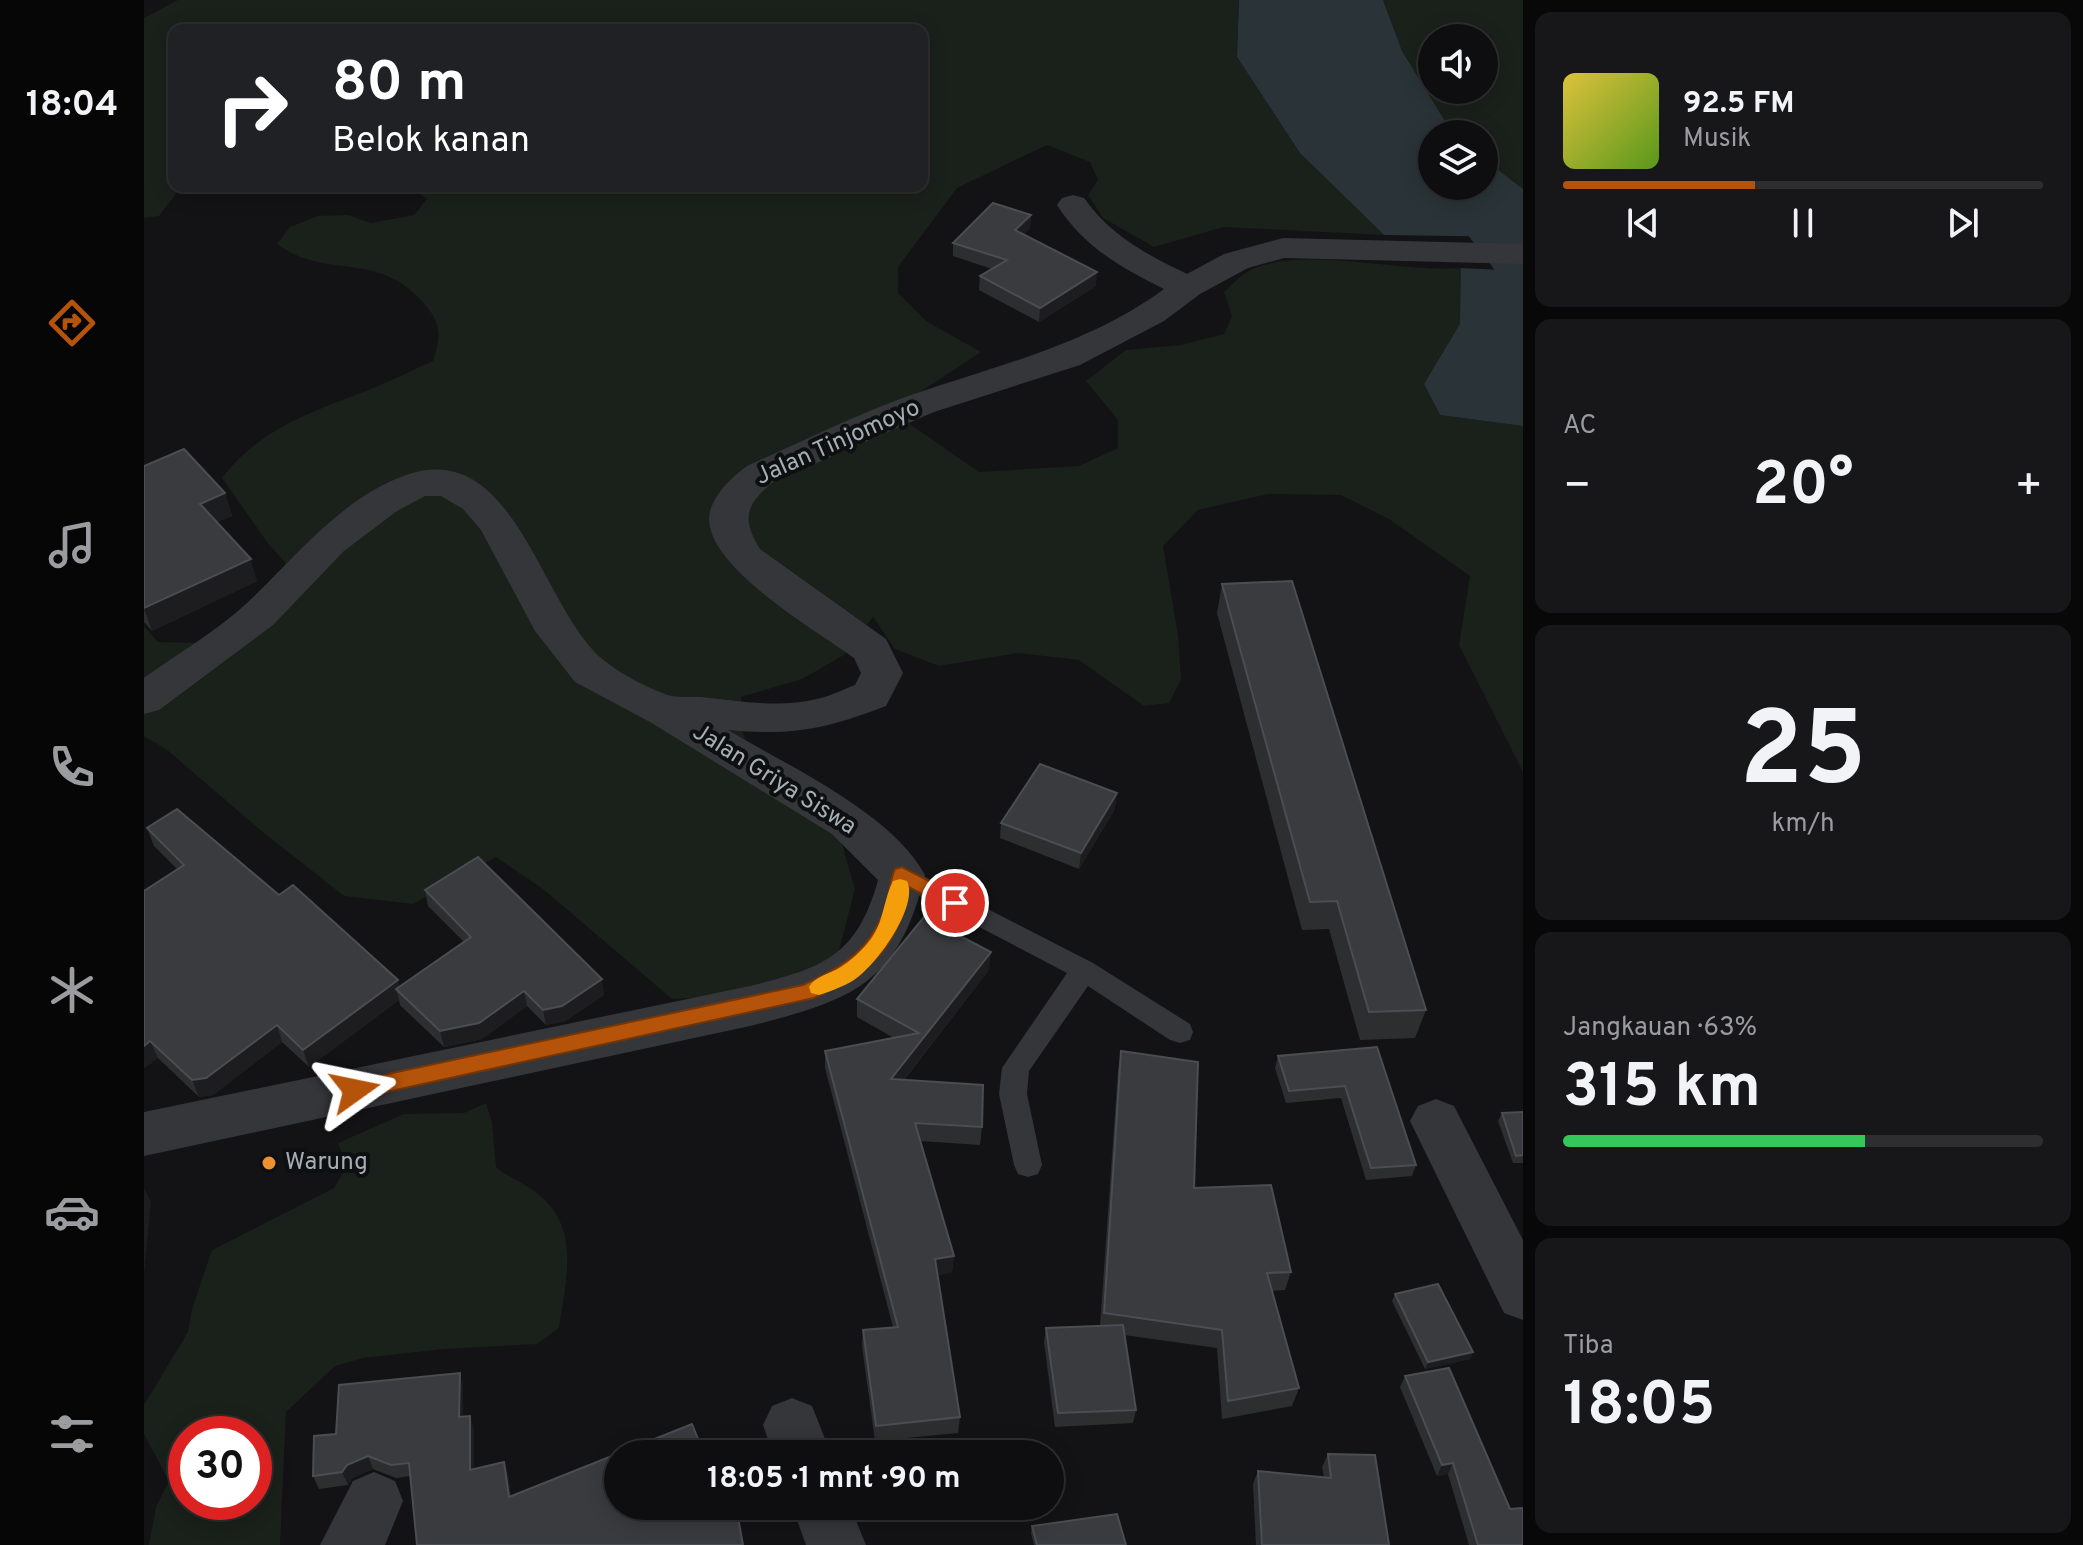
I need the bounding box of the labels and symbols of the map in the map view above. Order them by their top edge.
street label: Jalan Tinjomoyo [751,393,925,493]
street label: Jalan Griya Siswa [687,718,861,842]
pin [921,869,989,937]
position arrow [313,1048,397,1132]
place label: Warung [285,1148,368,1178]
marker: Warung [260,1154,278,1172]
speed limit sign: 30 [168,1416,272,1520]

